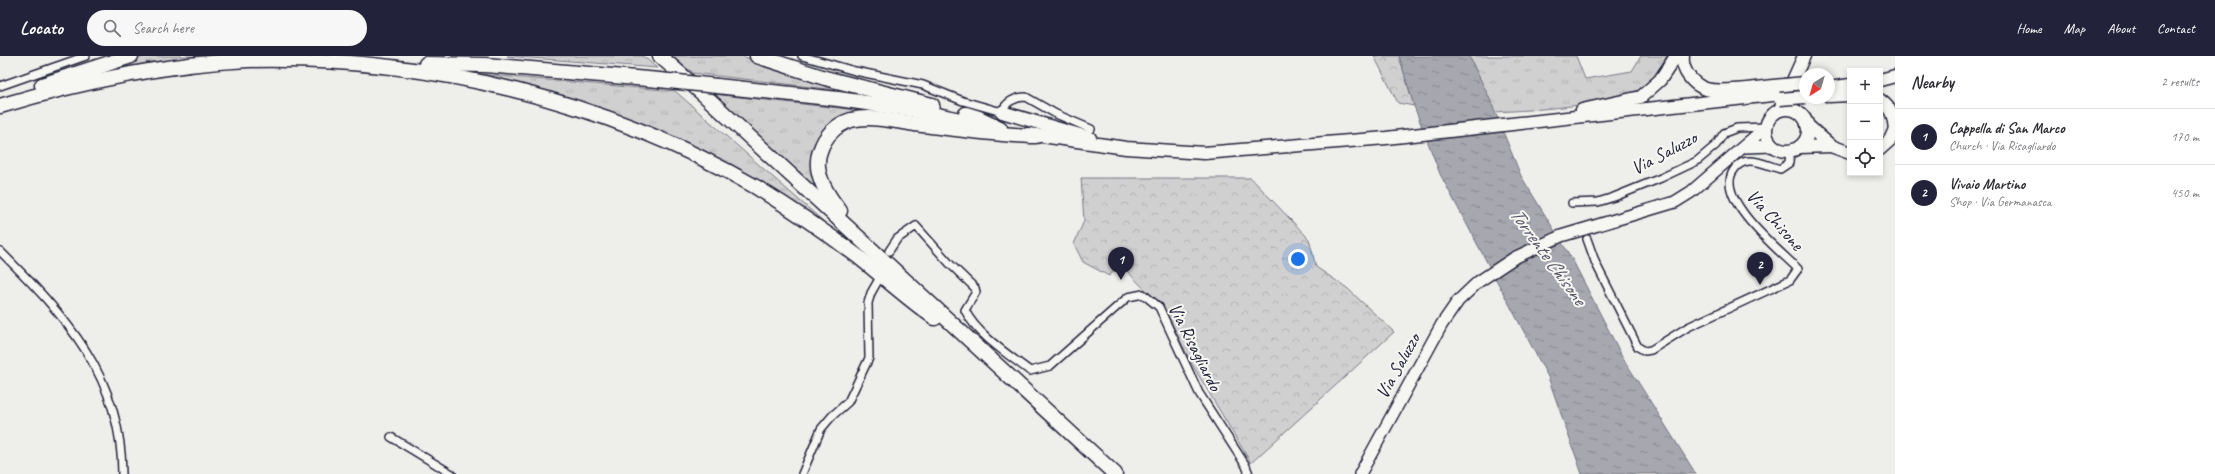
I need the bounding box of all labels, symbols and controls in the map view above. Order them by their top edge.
search box [87,10,367,46]
text: Locato [20,16,63,40]
icon: search [101,17,123,39]
text: Search here [133,19,194,38]
text: Home [2016,20,2042,37]
text: Map [2064,20,2085,37]
text: About [2107,20,2135,37]
text: Contact [2157,20,2195,37]
north arrow [1799,68,1835,104]
map controls [1847,68,1883,176]
button: + [1847,68,1883,104]
text: Nearby [1911,72,1954,93]
text: 2 results [2161,74,2199,90]
button: − [1847,104,1883,140]
text: Cappella di San Marco [1949,119,2065,138]
street label: Via Saluzzo [1627,125,1703,180]
text: 1 [1921,129,1927,145]
text: 170 m [2171,129,2199,145]
text: Church · Via Risagliardo [1949,138,2055,154]
button: locate [1847,140,1883,176]
text: Vivaio Martino [1949,175,2025,194]
street label: Via Chisone [1741,184,1810,257]
text: 2 [1921,185,1927,201]
text: 450 m [2171,185,2199,201]
text: Shop · Via Germanasca [1949,194,2051,210]
water label: Torrente Chisone [1504,203,1594,312]
pin: 1 [1108,247,1134,280]
your location [1288,249,1308,269]
pin: 2 [1747,252,1773,285]
street label: Via Risagliardo [1163,299,1228,396]
street label: Via Saluzzo [1370,327,1427,403]

